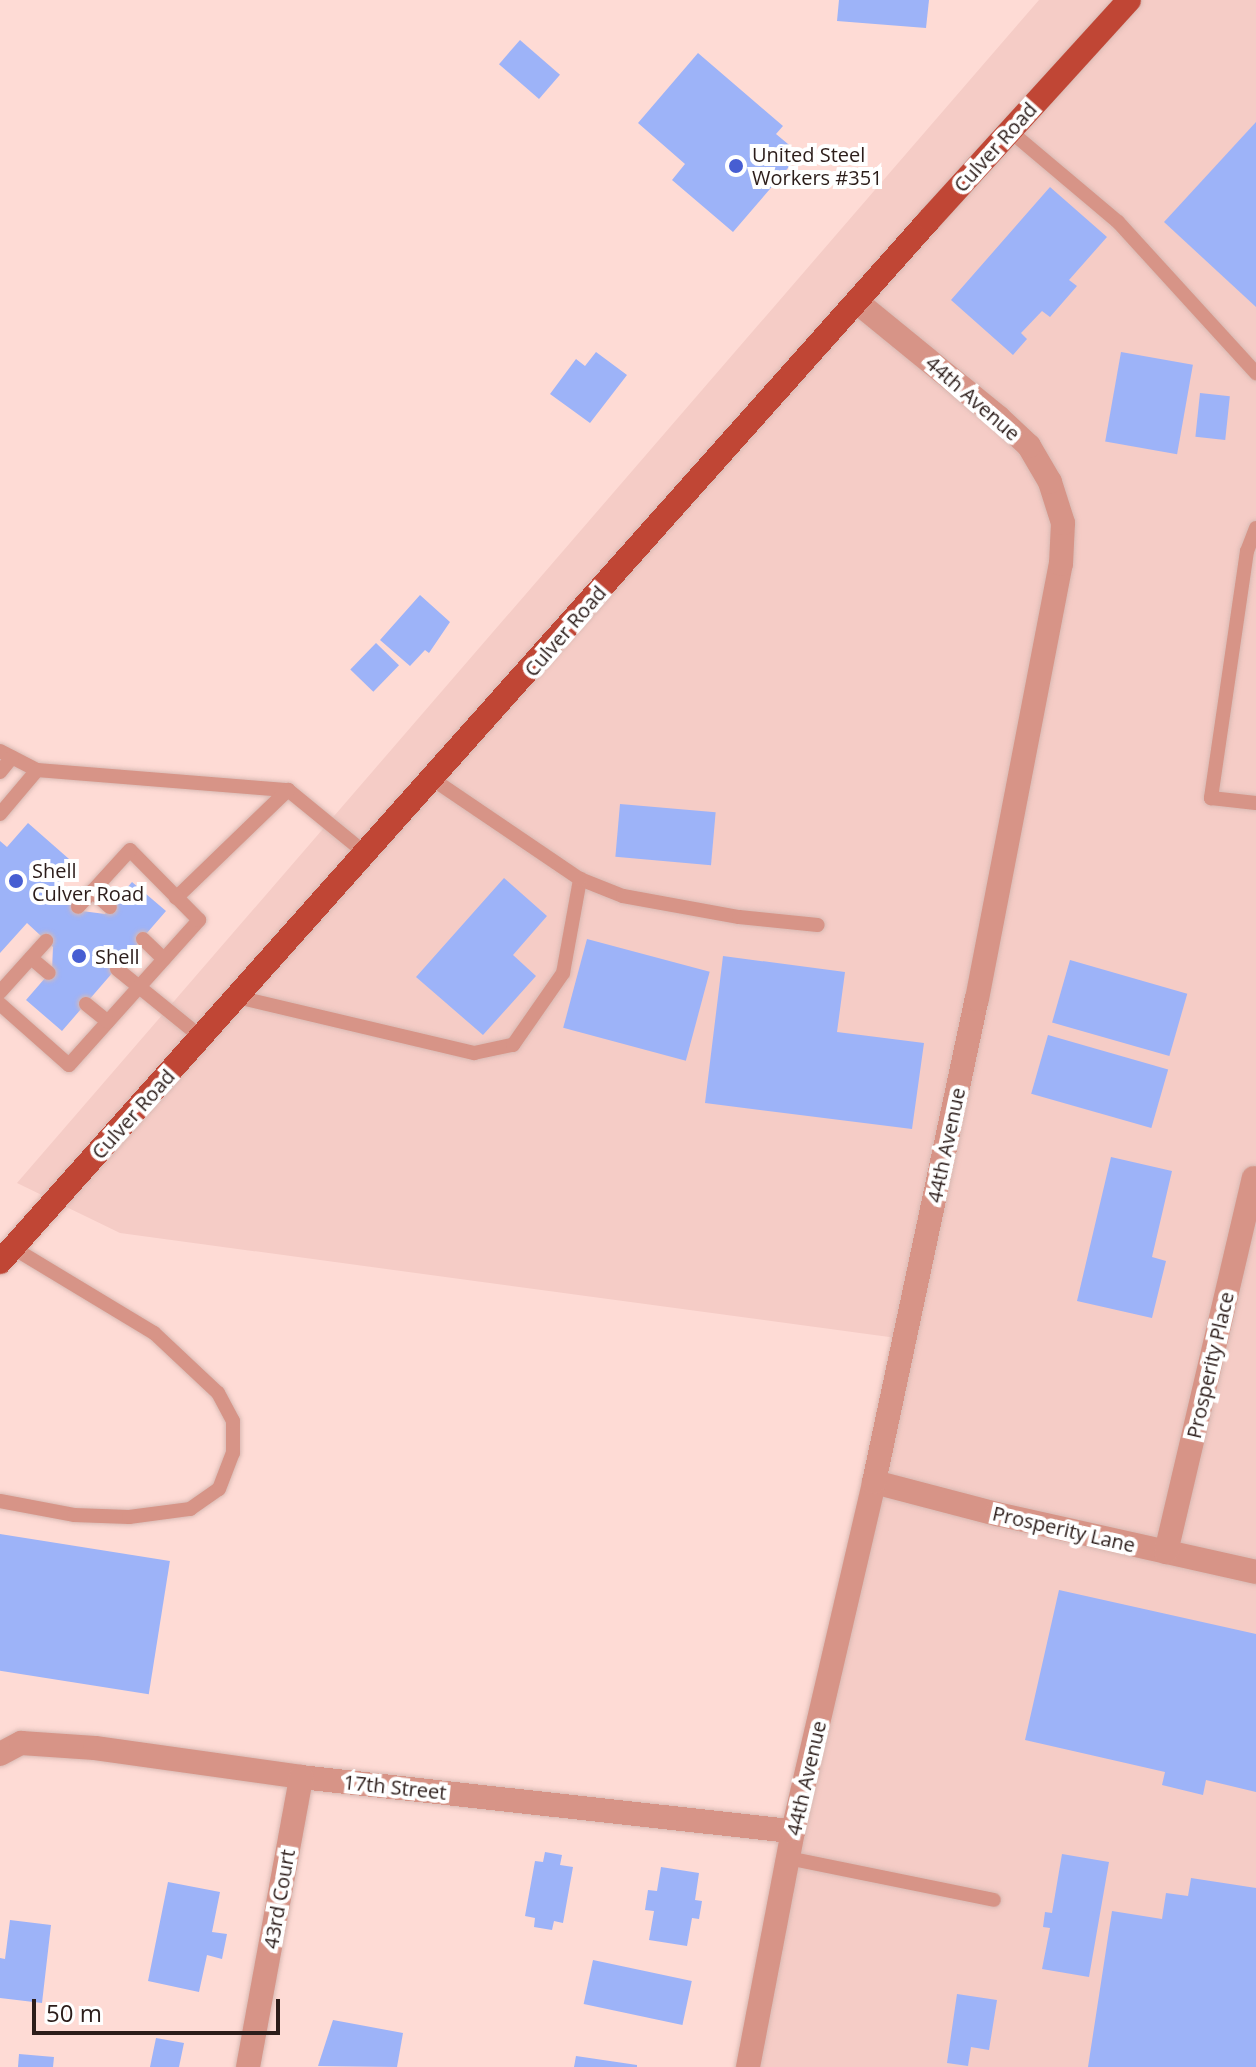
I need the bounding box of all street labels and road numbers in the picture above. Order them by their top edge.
street label: Culver Road [949,97,1041,197]
street label: 44th Avenue [921,351,1025,445]
street label: Culver Road [519,581,611,681]
street label: Culver Road [87,1064,179,1164]
street label: 44th Avenue [922,1085,970,1205]
street label: Prosperity Place [1181,1289,1239,1441]
street label: Prosperity Lane [990,1501,1138,1557]
street label: 44th Avenue [781,1718,831,1838]
street label: 17th Street [342,1770,448,1804]
street label: 43rd Court [258,1847,300,1951]

